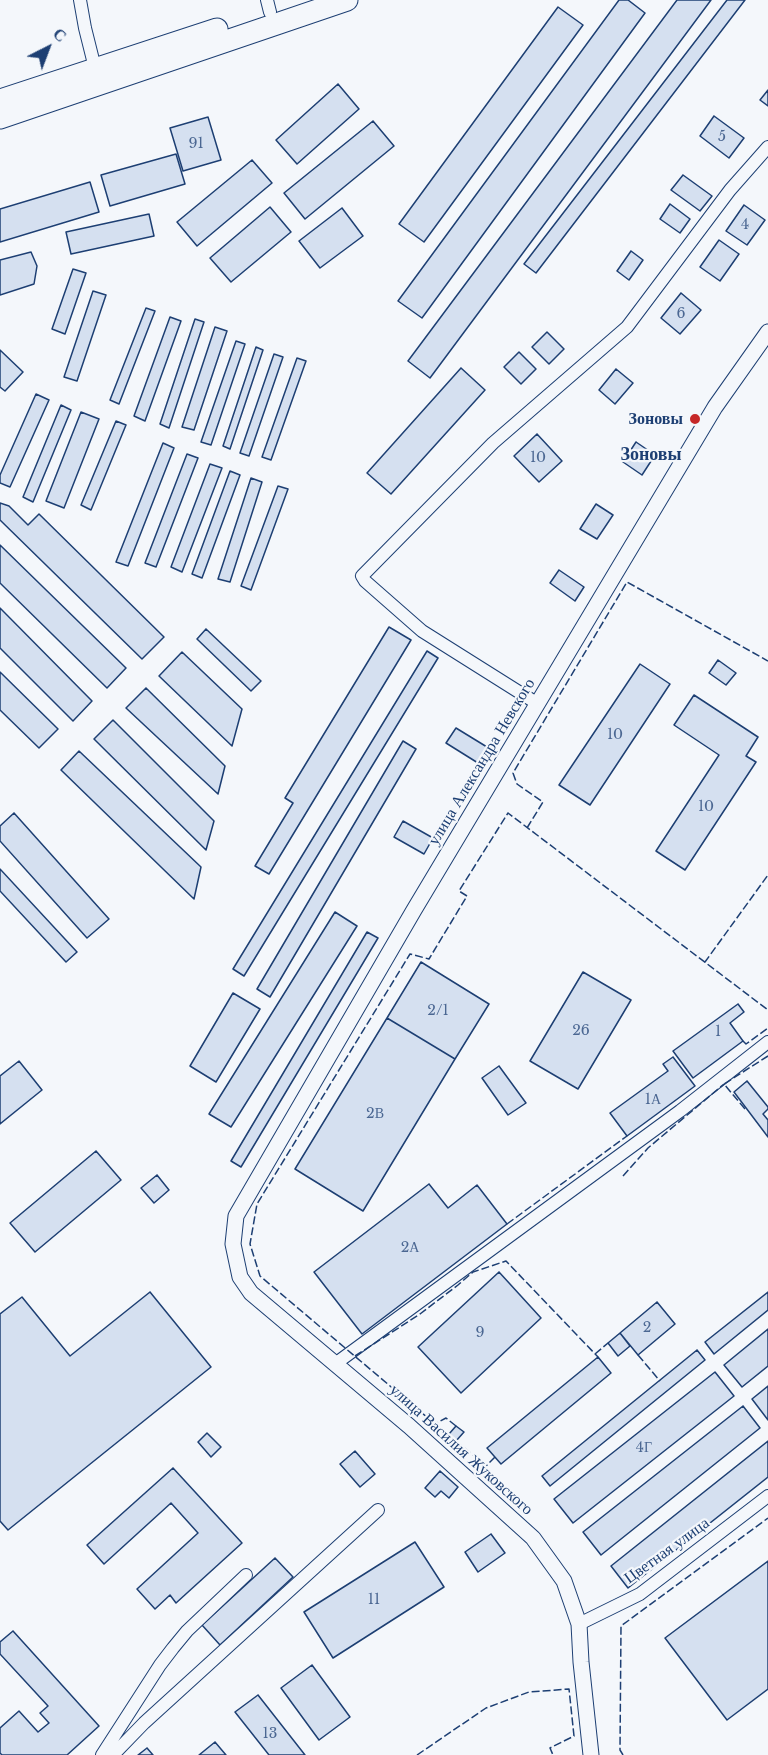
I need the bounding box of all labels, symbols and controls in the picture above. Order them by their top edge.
north arrow [18,18,78,78]
text: С [49,23,71,46]
house number: 5 [718,129,726,145]
house number: 91 [188,136,204,152]
house number: 4 [741,217,749,233]
house number: 6 [676,306,686,322]
place label: Зоновы [629,409,683,429]
marker: Зоновы [688,412,702,426]
district label: Зоновы [620,444,682,466]
house number: 10 [530,450,546,466]
street label: улица Александра Невского [425,675,539,849]
house number: 10 [607,727,623,743]
house number: 10 [698,799,714,815]
house number: 2/1 [427,1003,449,1019]
house number: 26 [572,1023,590,1039]
house number: 1 [715,1024,721,1040]
house number: 1А [645,1092,661,1108]
house number: 2В [366,1106,384,1122]
house number: 2А [401,1240,419,1256]
house number: 2 [643,1320,651,1336]
house number: 9 [475,1325,485,1341]
street label: улица Василия Жуковского [385,1381,537,1519]
house number: 4Г [636,1440,652,1456]
street label: Цветная улица [621,1514,713,1588]
house number: 11 [368,1592,380,1608]
house number: 13 [263,1726,277,1742]

